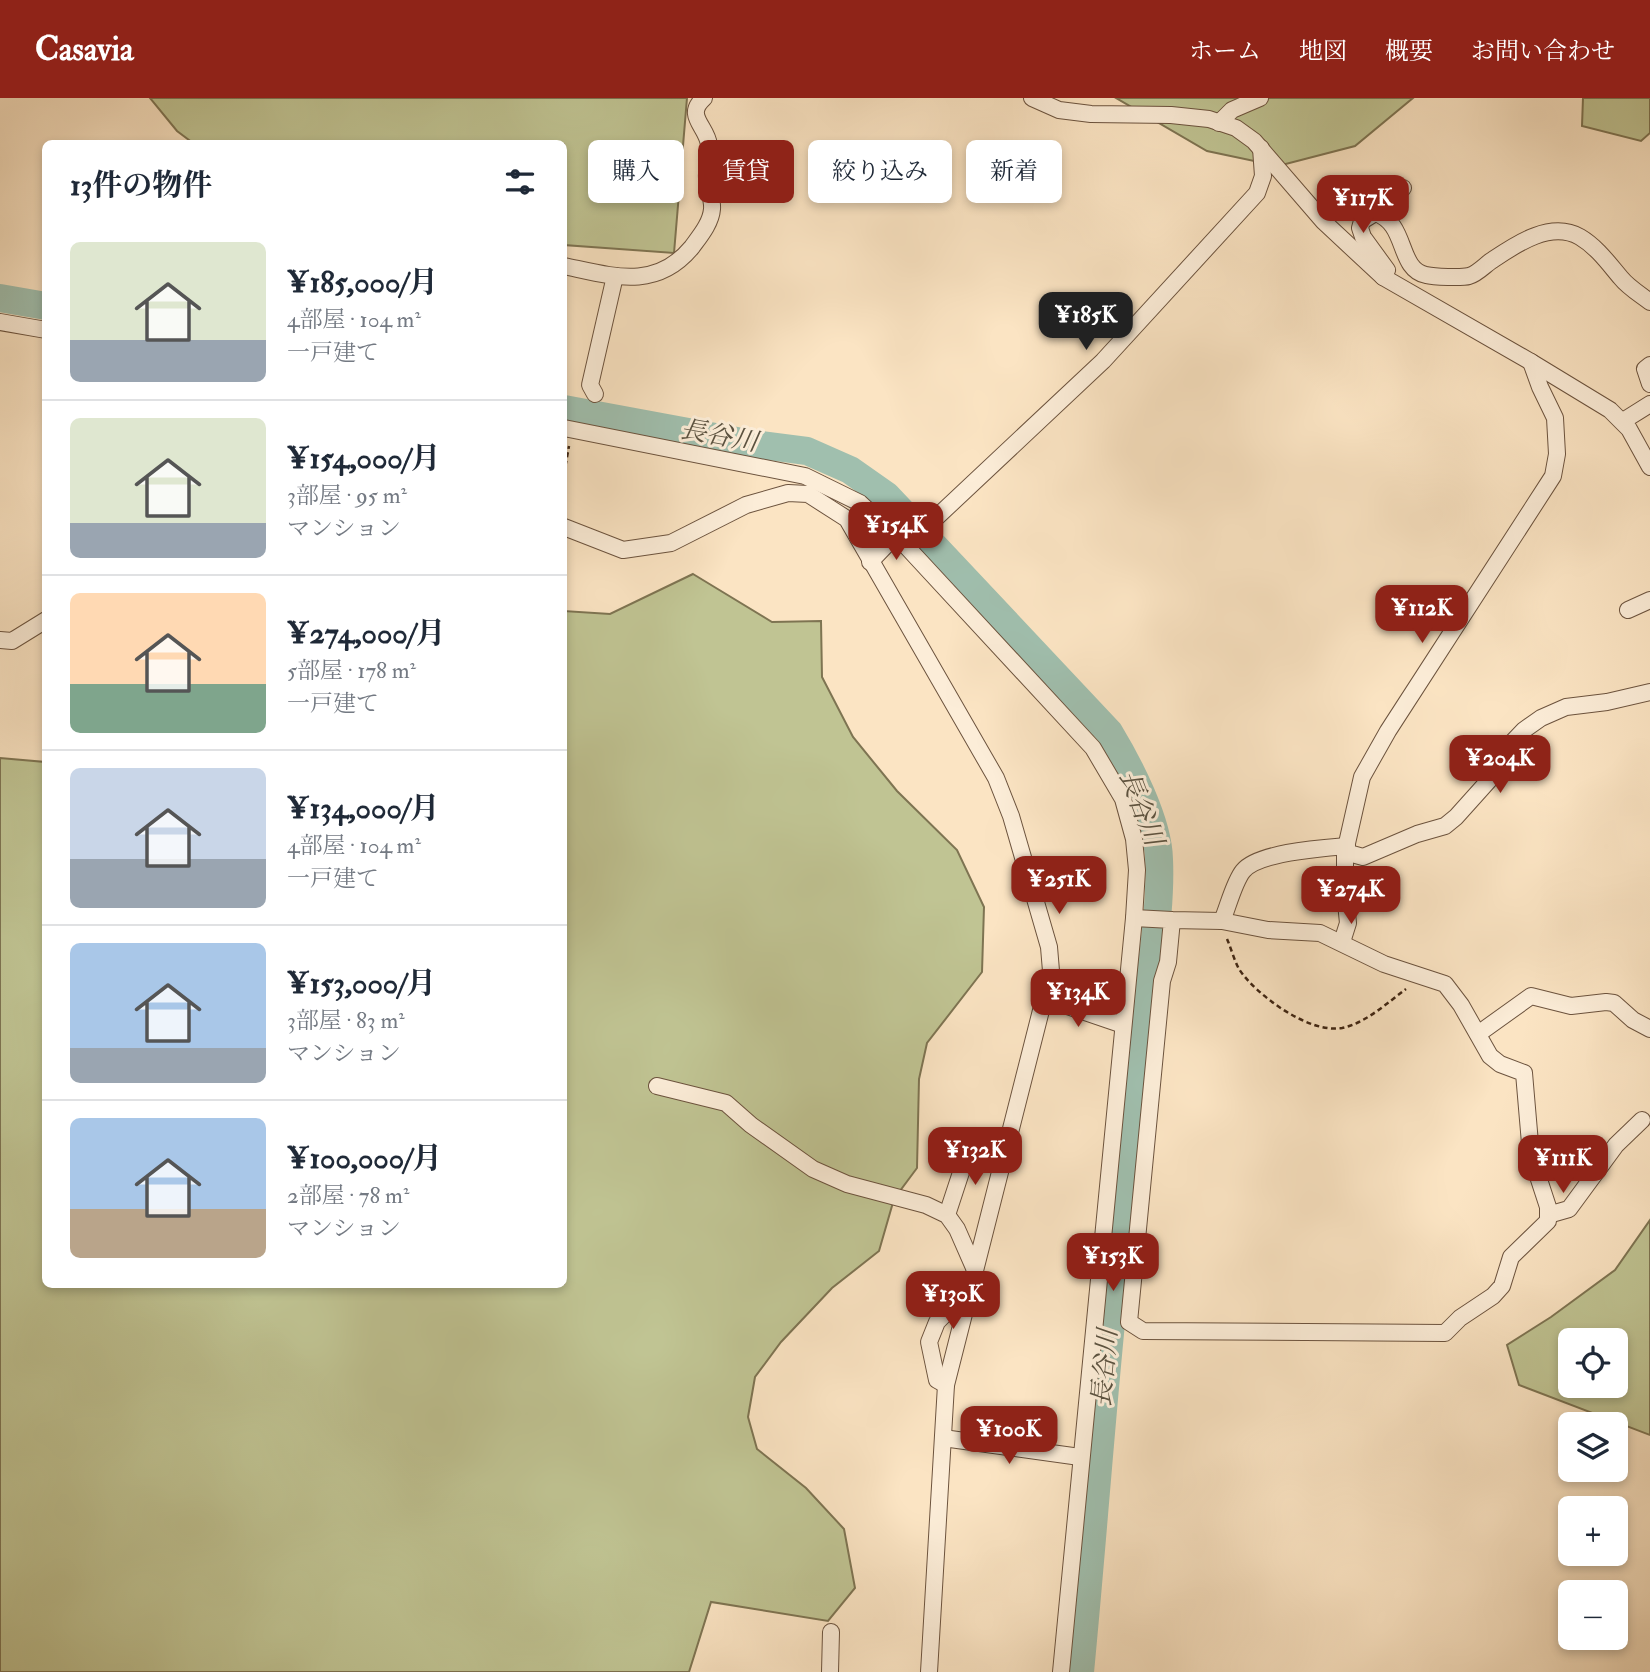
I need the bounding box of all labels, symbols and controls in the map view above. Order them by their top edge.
text: Casavia [35,29,134,70]
text: ホーム [1189,36,1261,67]
text: 地図 [1299,36,1347,67]
text: 概要 [1385,36,1433,67]
text: お問い合わせ [1471,36,1615,67]
chip: 購入 [588,140,684,203]
chip: 賃貸 [698,140,794,203]
chip: 絞り込み [808,140,952,203]
chip: 新着 [966,140,1062,203]
icon: filters [501,163,539,201]
text: 13件の物件 [70,167,212,204]
pin: ¥117K [1314,176,1412,235]
text: ¥117K [1333,183,1393,212]
text: ¥185,000/月 [287,264,438,301]
icon: home [126,270,210,354]
pin: ¥185K [1037,292,1135,352]
text: ¥185K [1055,300,1117,329]
text: 4部屋 · 104 m² [287,305,421,334]
text: 一戸建て [287,338,379,367]
water label: 長谷川 [678,413,763,459]
text: ¥154,000/月 [287,440,440,477]
icon: home [126,446,210,530]
text: 3部屋 · 95 m² [287,481,407,510]
pin: ¥154K [847,503,945,562]
text: ¥154K [864,510,928,539]
text: マンション [287,514,401,543]
pin: ¥112K [1373,586,1471,645]
text: ¥112K [1391,593,1453,622]
text: ¥274,000/月 [287,615,446,652]
icon: home [126,621,210,705]
text: 5部屋 · 178 m² [287,656,416,685]
text: 一戸建て [287,689,379,718]
pin: ¥204K [1451,736,1549,795]
text: ¥204K [1465,743,1535,772]
water label: 長谷川 [1112,766,1171,853]
text: ¥134,000/月 [287,790,440,827]
icon: home [126,796,210,880]
text: 4部屋 · 104 m² [287,831,421,860]
pin: ¥251K [1010,856,1108,916]
text: 一戸建て [287,864,379,893]
text: ¥251K [1027,864,1091,893]
pin: ¥274K [1302,866,1400,926]
text: ¥274K [1317,874,1385,903]
text: ¥153,000/月 [287,965,436,1002]
pin: ¥134K [1029,970,1127,1029]
icon: home [126,971,210,1055]
text: ¥134K [1047,977,1109,1006]
text: 3部屋 · 83 m² [287,1006,405,1035]
text: マンション [287,1039,401,1068]
pin: ¥132K [926,1128,1024,1187]
text: ¥132K [944,1135,1006,1164]
pin: ¥111K [1514,1136,1612,1195]
text: ¥100,000/月 [287,1140,442,1177]
text: ¥111K [1534,1143,1592,1172]
icon: home [126,1146,210,1230]
text: 2部屋 · 78 m² [287,1181,409,1210]
text: マンション [287,1214,401,1243]
pin: ¥153K [1064,1234,1162,1293]
text: ¥153K [1083,1241,1143,1270]
pin: ¥130K [904,1272,1002,1331]
text: ¥130K [922,1279,984,1308]
water label: 長谷川 [1086,1325,1125,1408]
map controls [1558,1328,1628,1650]
button: locate [1558,1328,1628,1398]
pin: ¥100K [960,1406,1058,1466]
button: layers [1558,1412,1628,1482]
text: ¥100K [976,1414,1042,1443]
button: + [1558,1496,1628,1566]
button: − [1558,1580,1628,1650]

